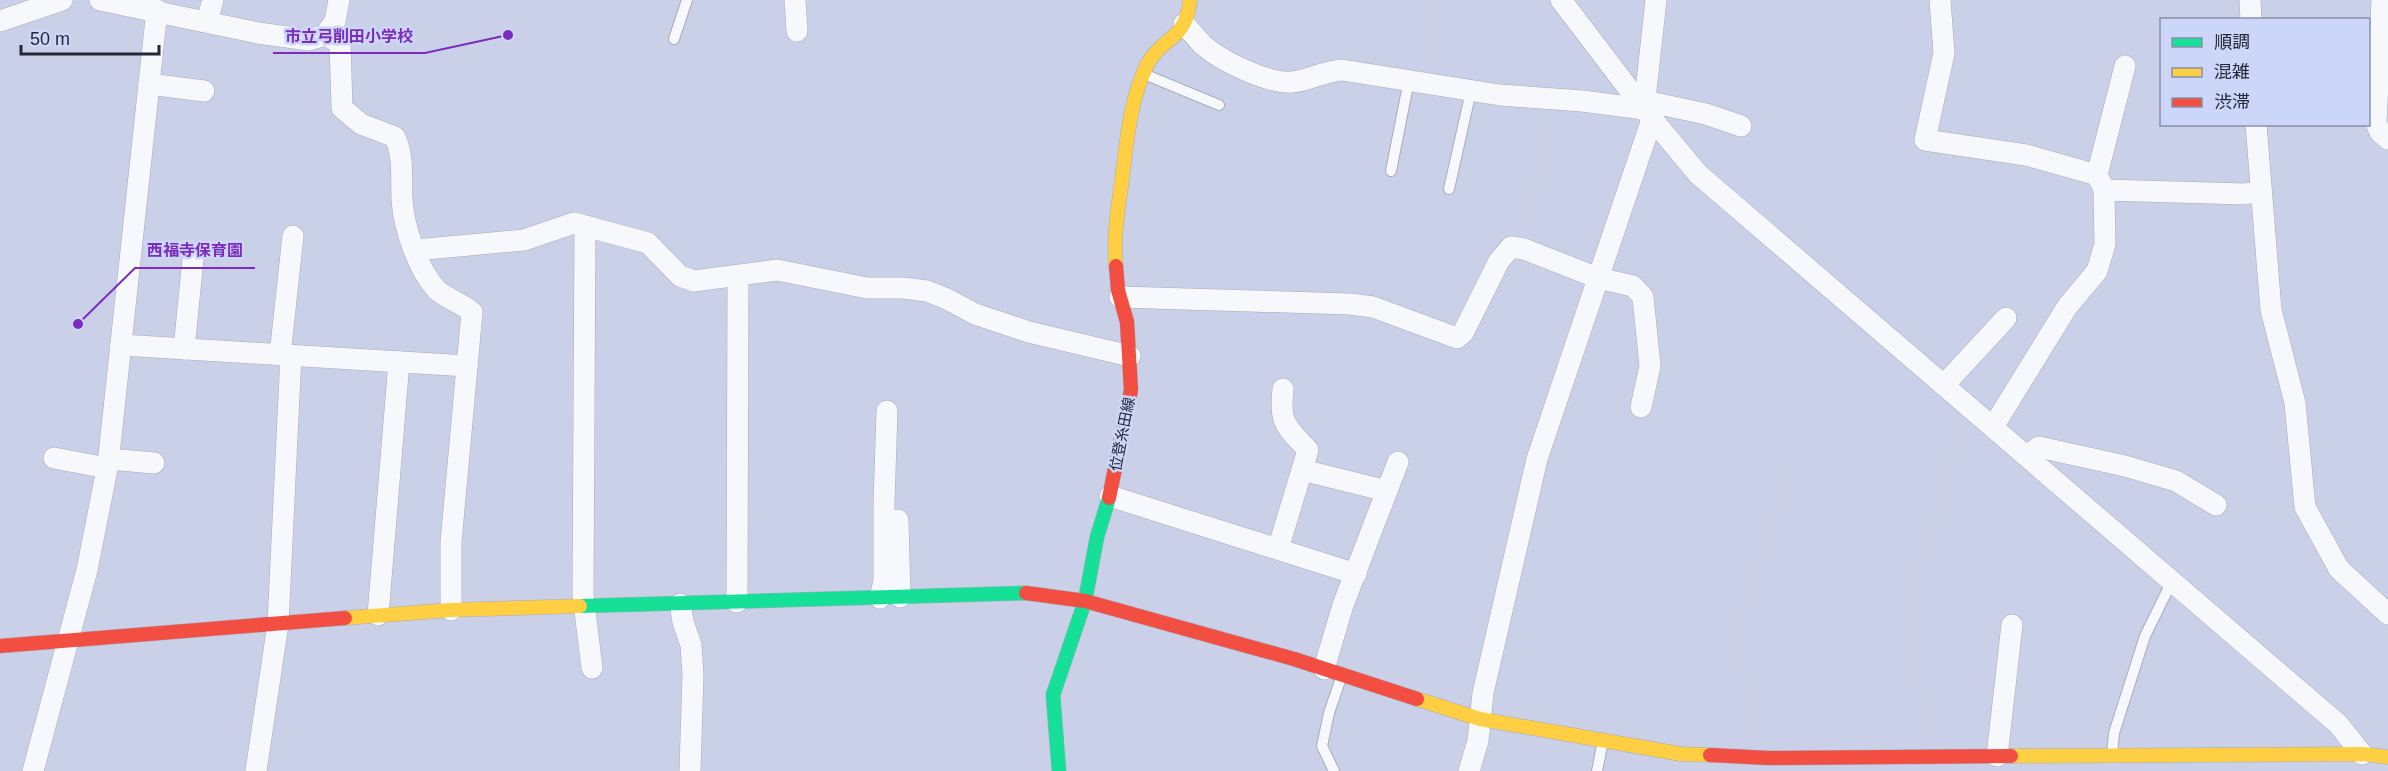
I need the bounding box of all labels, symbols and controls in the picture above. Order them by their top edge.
scale bar [21,18,159,56]
legend [2160,18,2370,126]
callout: 市立弓削田小学校 [273,19,425,53]
text: 市立弓削田小学校 [285,28,413,45]
text: 50 m [30,29,70,49]
text: 順調 [2214,32,2250,52]
text: 混雑 [2214,62,2250,82]
text: 渋滞 [2214,92,2250,112]
callout: 西福寺保育園 [135,234,255,268]
text: 西福寺保育園 [147,242,243,259]
street label: 位登糸田線 [1106,396,1138,472]

